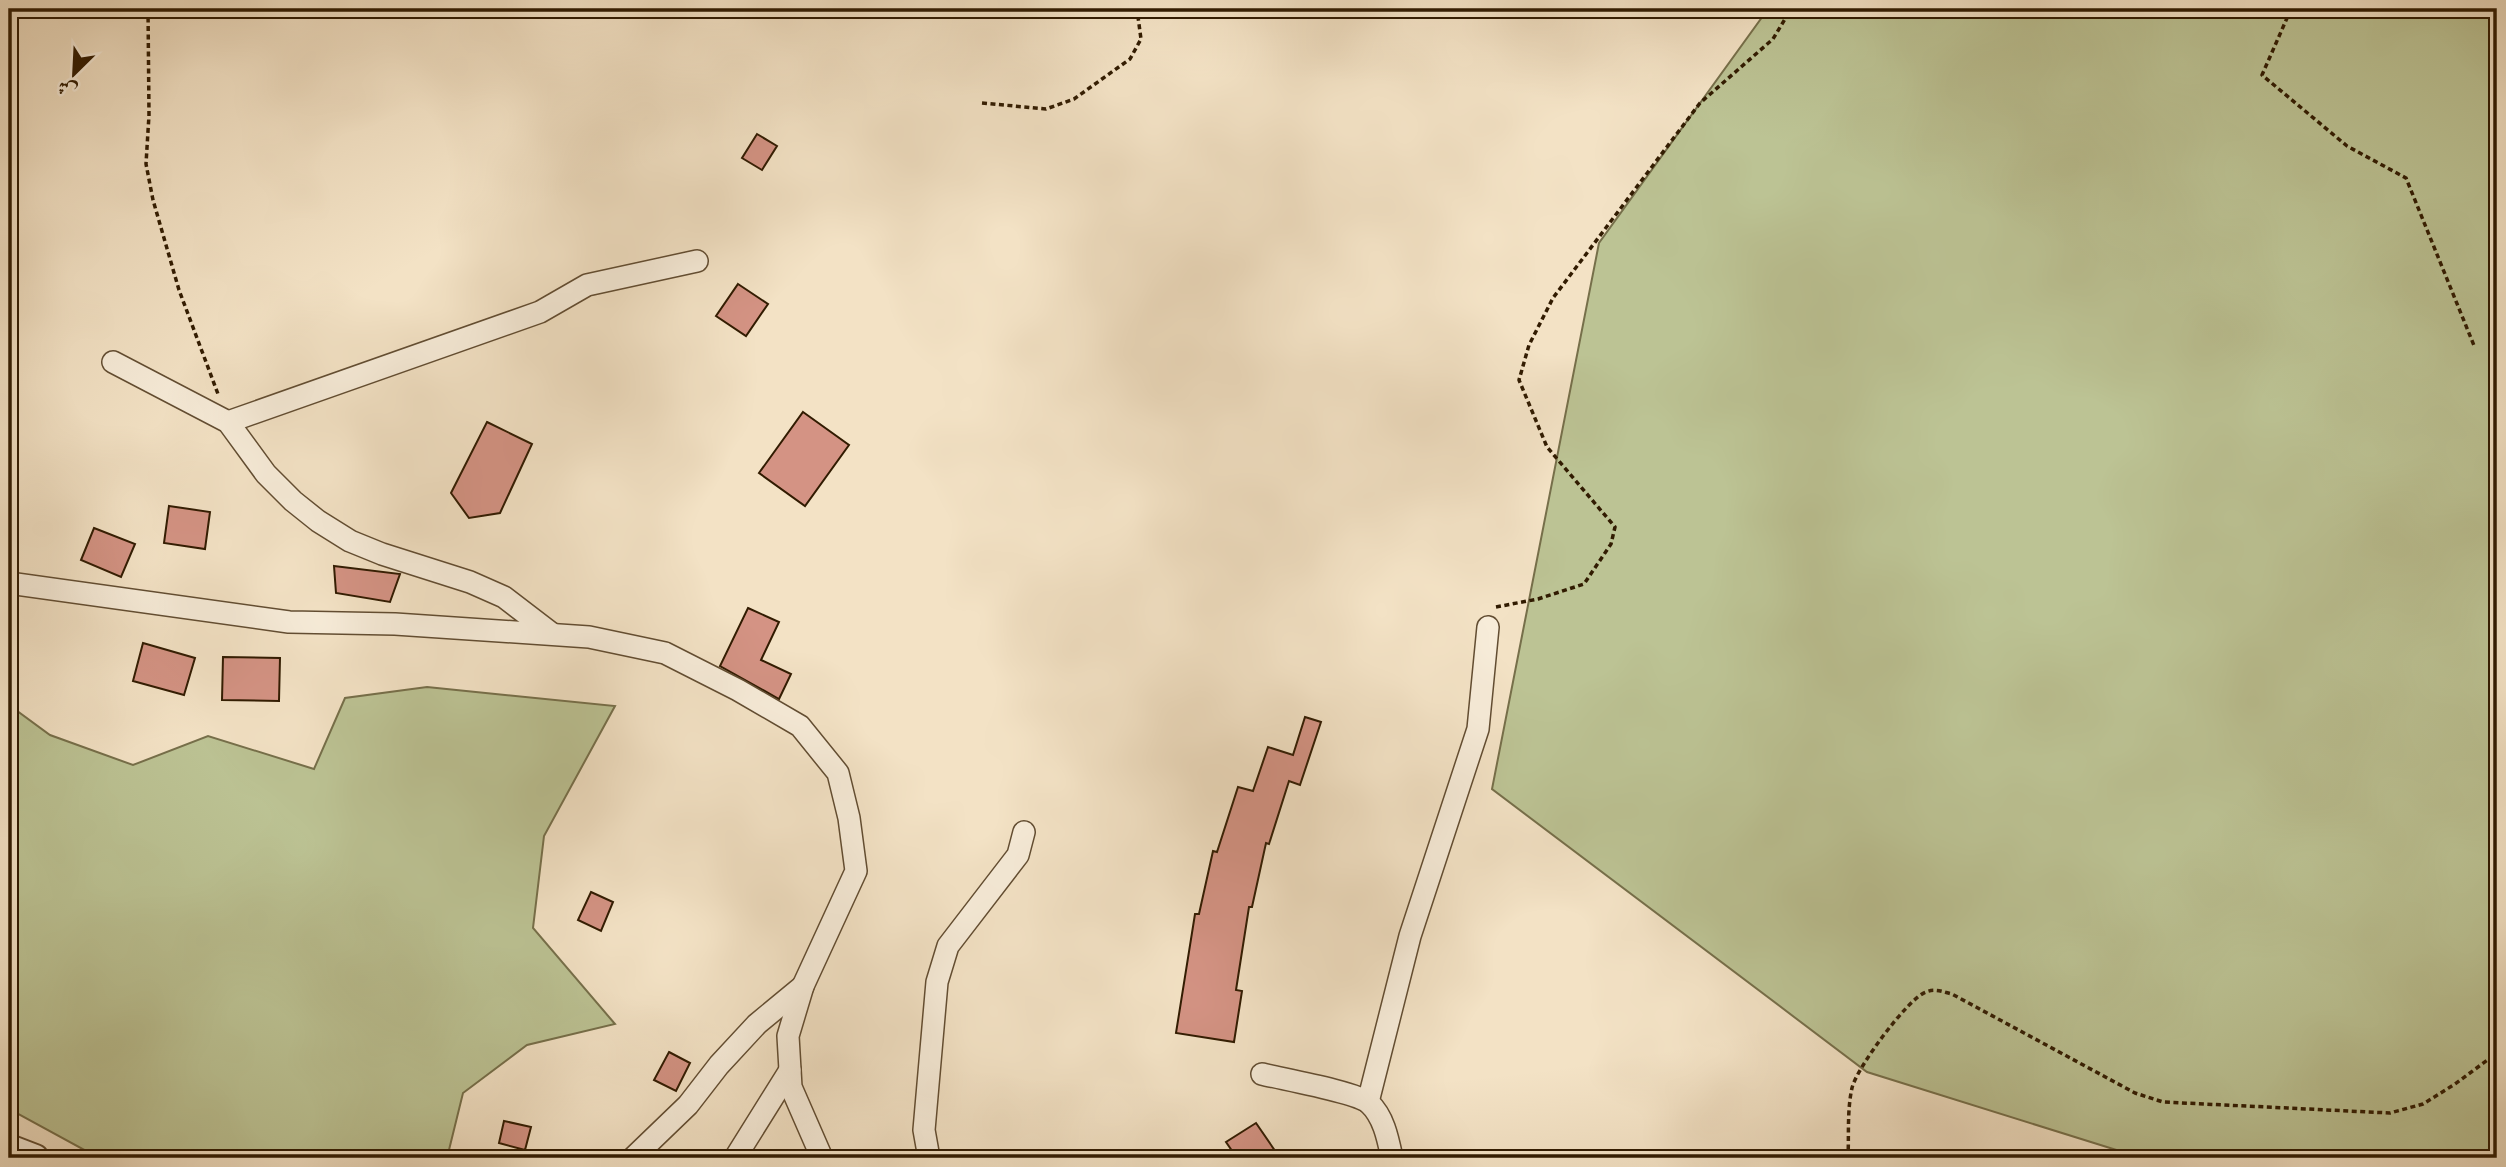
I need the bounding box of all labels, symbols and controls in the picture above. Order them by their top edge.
north arrow [38,38,108,108]
text: ش [54,72,82,103]

